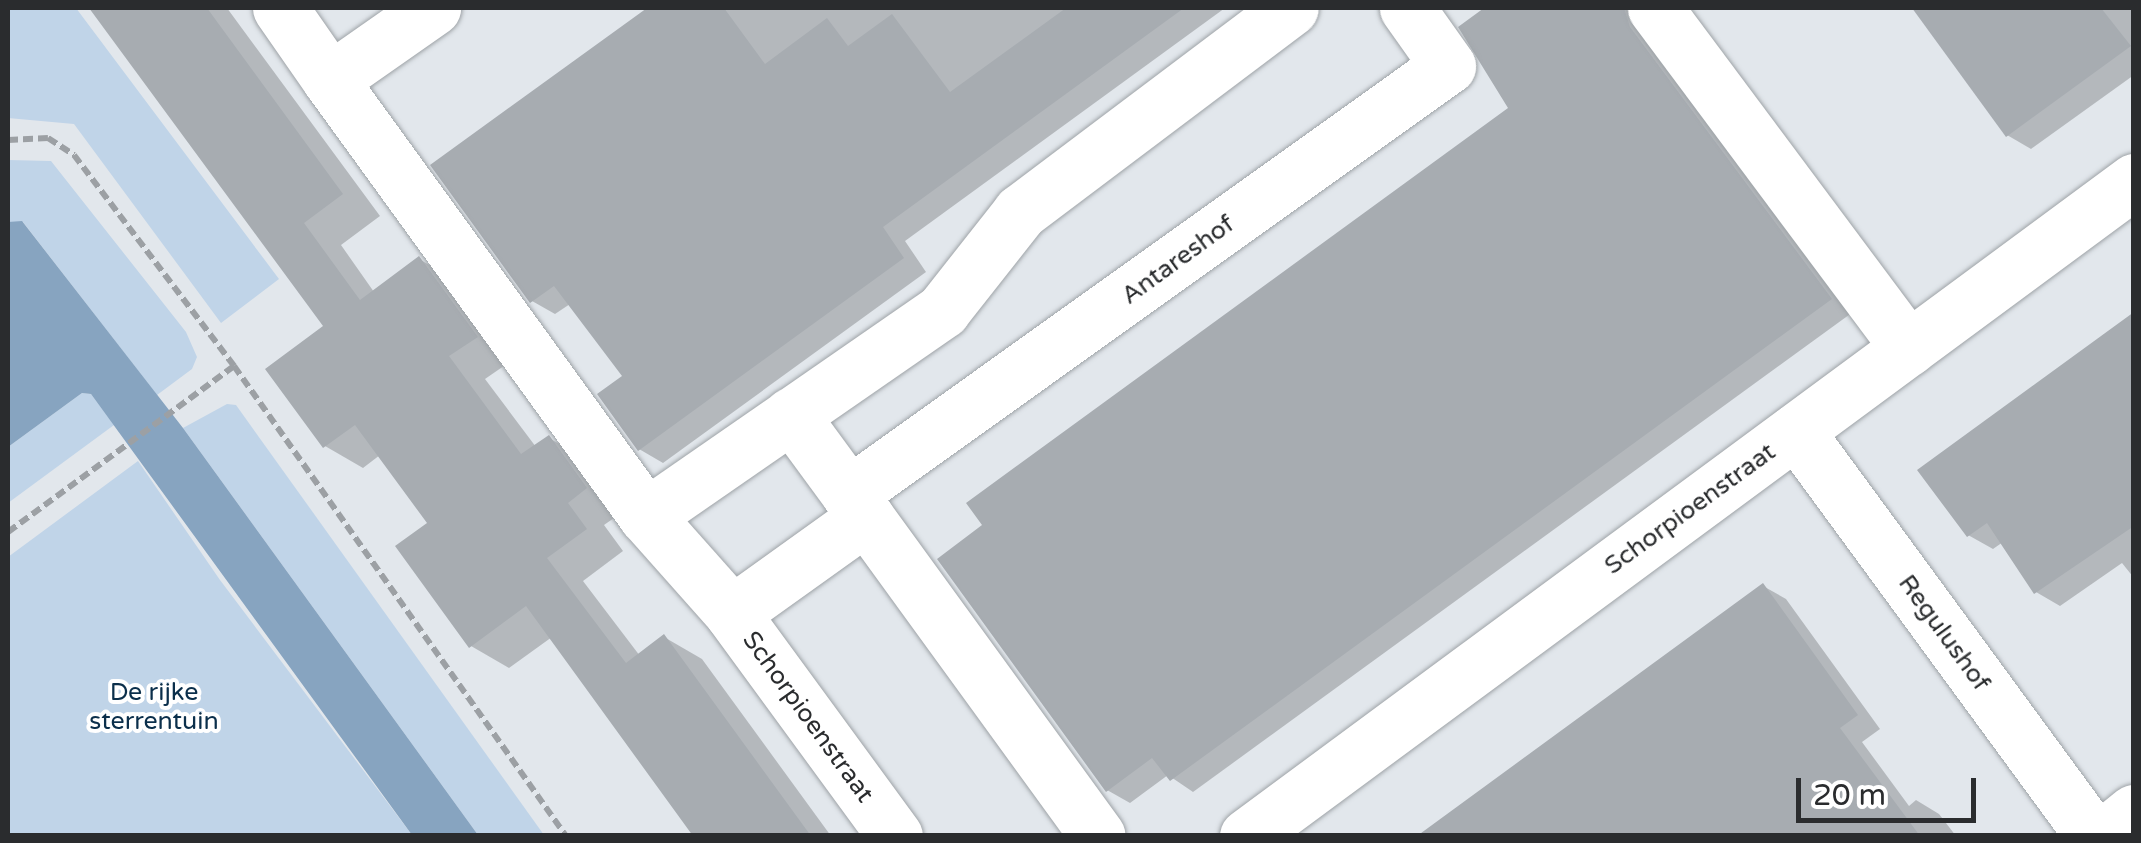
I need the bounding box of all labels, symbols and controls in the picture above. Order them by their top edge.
street label: Antareshof [1116,209,1240,311]
street label: Schorpioenstraat [1599,437,1781,581]
street label: Regulushof [1892,569,1996,697]
street label: Schorpioenstraat [736,626,880,808]
park label: De rijke sterrentuin [89,678,219,737]
scale bar [1801,758,1981,820]
text: 20 m [1813,777,1886,814]

